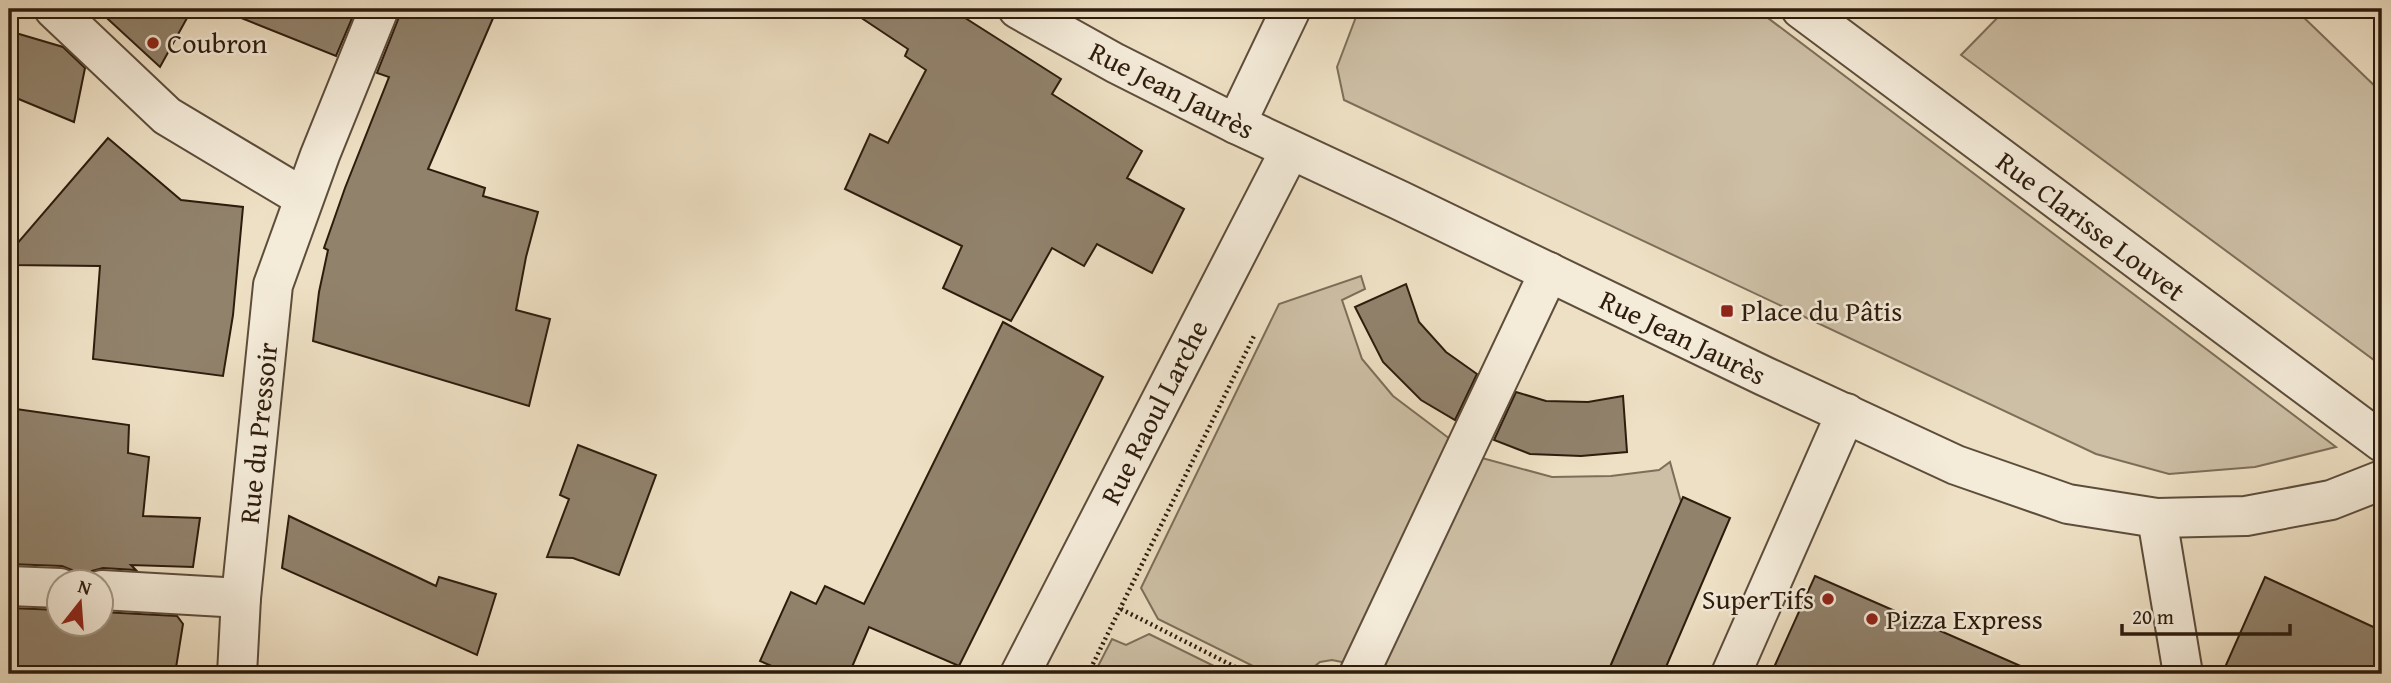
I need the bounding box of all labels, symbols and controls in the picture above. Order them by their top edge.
place label: Coubron [167,22,268,63]
street label: Rue Jean Jaurès [1082,30,1262,149]
marker: Coubron [145,35,161,51]
street label: Rue Clarisse Louvet [1988,141,2194,310]
street label: Rue Jean Jaurès [1593,279,1773,395]
place label: Place du Pâtis [1741,290,1902,331]
marker: Place du Pâtis [1719,303,1735,319]
street label: Rue Raoul Larche [1089,312,1218,511]
street label: Rue du Pressoir [228,340,287,526]
north arrow [46,568,116,638]
text: N [75,571,95,602]
place label: SuperTifs [1702,578,1814,619]
marker: SuperTifs [1820,591,1836,607]
scale bar [2122,592,2290,636]
place label: Pizza Express [1886,598,2043,639]
text: 20 m [2132,601,2174,632]
marker: Pizza Express [1864,611,1880,627]

